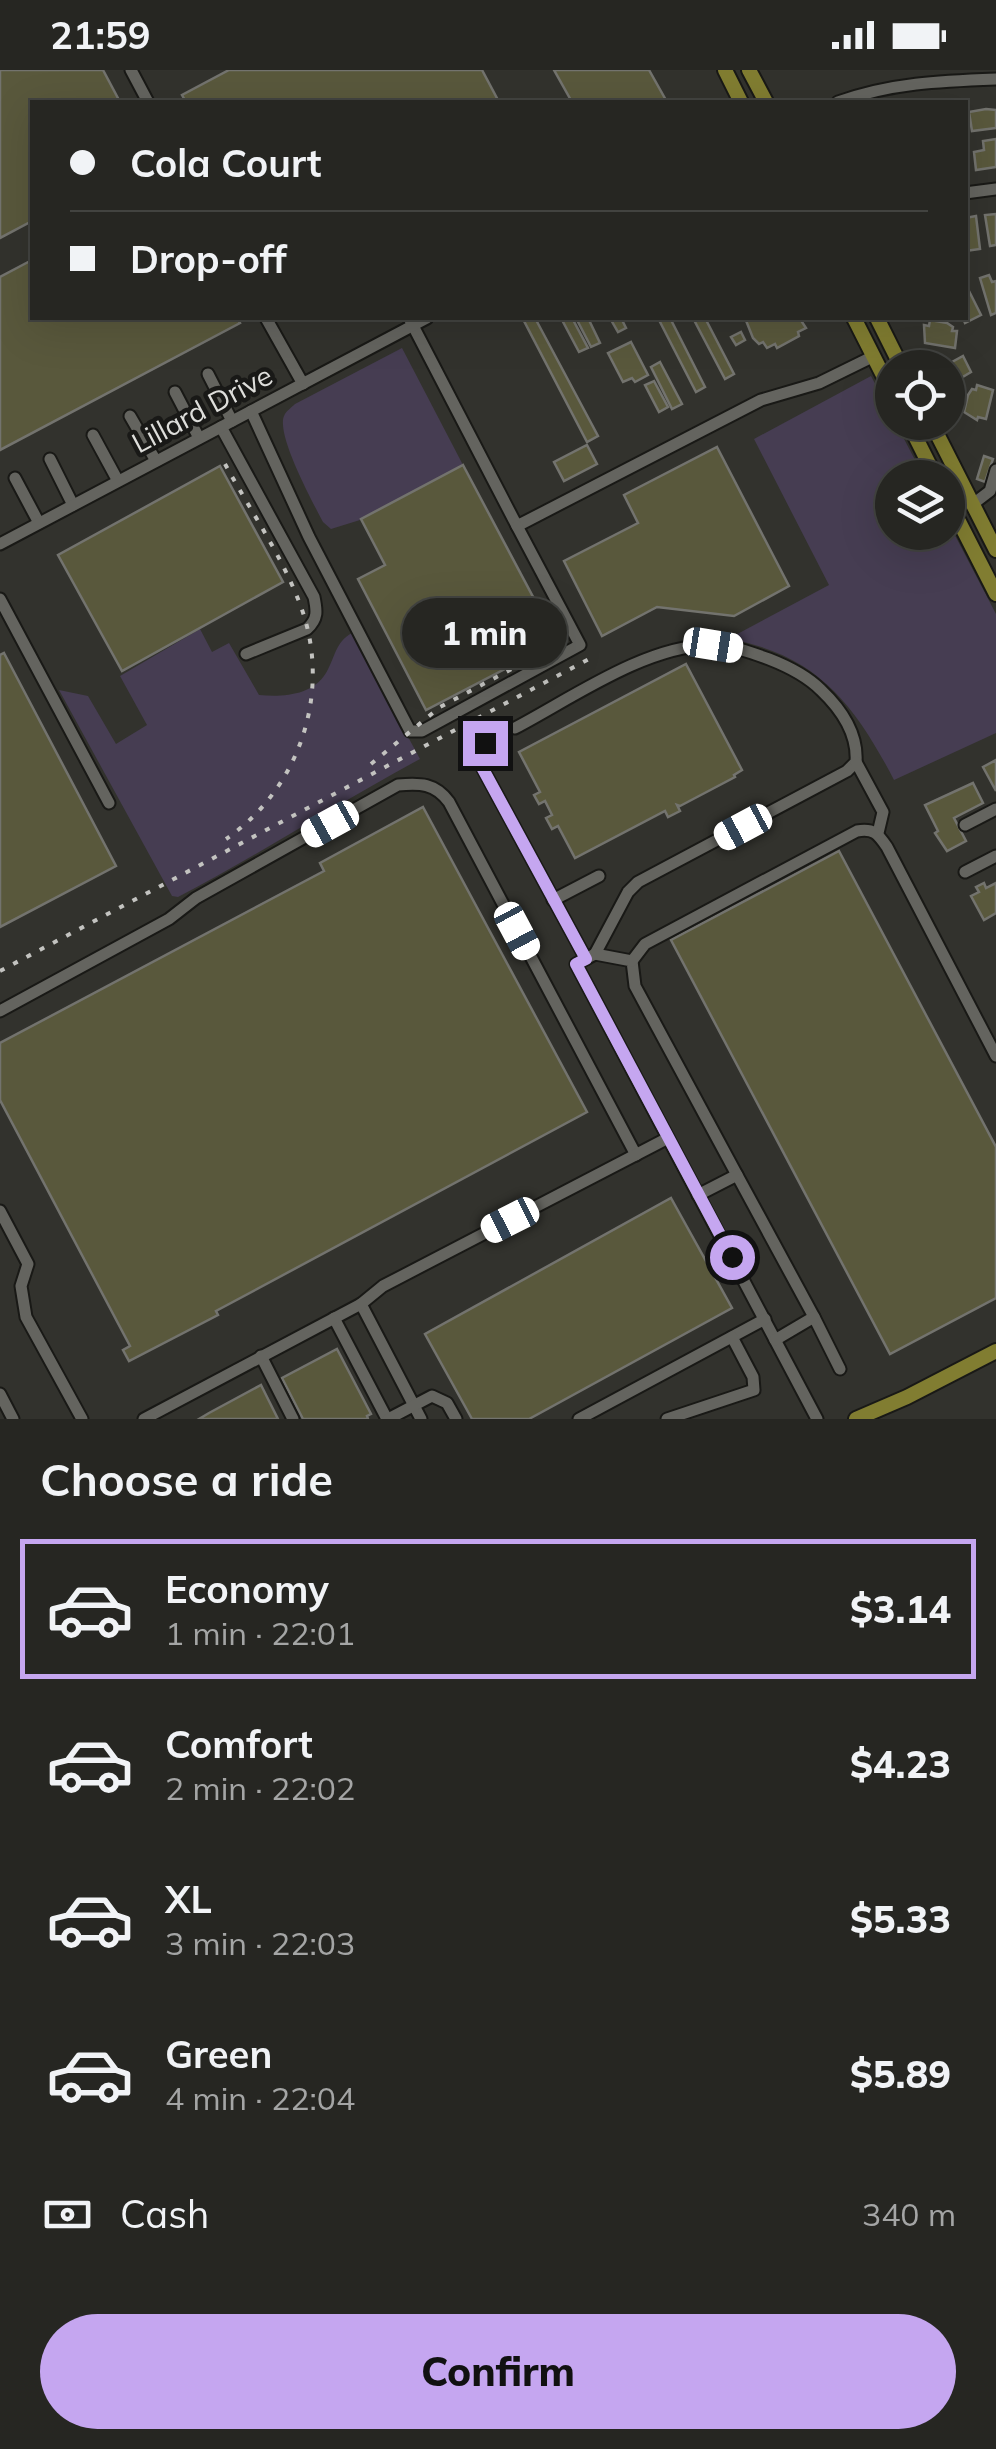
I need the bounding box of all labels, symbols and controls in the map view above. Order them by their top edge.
text: 21:59 [50,11,151,59]
text: Cola Court [130,139,321,187]
text: Drop-off [130,235,287,283]
map controls [875,350,965,550]
button: locate [875,350,965,440]
street label: Lillard Drive [126,357,278,460]
button: layers [875,460,965,550]
callout: 1 min [402,598,568,668]
text: 1 min [442,613,527,653]
car [681,625,745,665]
route end [463,721,508,766]
car [296,796,364,852]
car [709,800,777,854]
car [490,897,544,965]
car [476,1193,544,1247]
route start [710,1235,755,1280]
text: Choose a ride [40,1451,333,1507]
icon: car [45,1564,135,1654]
text: Economy [165,1565,329,1613]
text: $3.14 [850,1585,951,1633]
text: 1 min · 22:01 [165,1613,355,1653]
icon: car [45,1719,135,1809]
text: Comfort [165,1720,313,1768]
text: $4.23 [850,1740,951,1788]
text: 2 min · 22:02 [165,1768,355,1808]
icon: car [45,1874,135,1964]
text: XL [165,1875,212,1923]
text: $5.33 [850,1895,951,1943]
text: 3 min · 22:03 [165,1923,355,1963]
icon: car [45,2029,135,2119]
text: Green [165,2030,272,2078]
text: $5.89 [850,2050,951,2098]
text: 4 min · 22:04 [165,2078,355,2118]
icon: cash [40,2187,95,2242]
text: Cash [120,2190,209,2238]
text: 340 m [862,2194,956,2234]
button: Confirm [40,2314,956,2429]

